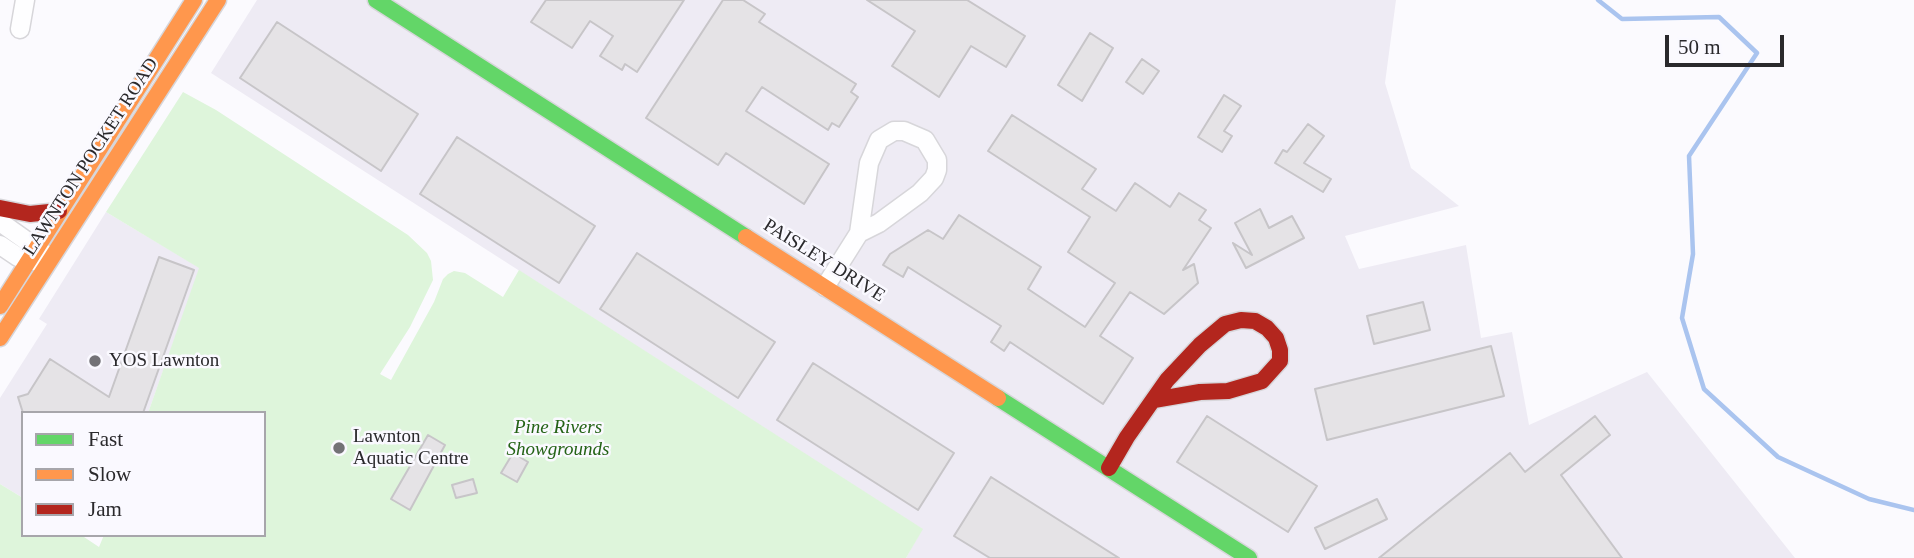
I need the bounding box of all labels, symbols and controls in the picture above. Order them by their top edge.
scale bar [1669,21,1788,65]
text: 50 m [1678,35,1721,59]
street label: LAWNTON POCKET ROAD [18,54,164,260]
street label: PAISLEY DRIVE [759,214,889,308]
place label: YOS Lawnton [109,350,219,372]
marker: YOS Lawnton [87,353,103,369]
legend [21,411,266,537]
park label: Pine Rivers Showgrounds [507,417,609,461]
place label: Lawnton Aquatic Centre [353,426,469,470]
text: Fast [88,427,123,451]
marker: Lawnton Aquatic Centre [331,440,347,456]
text: Slow [88,462,131,486]
text: Jam [88,497,122,521]

